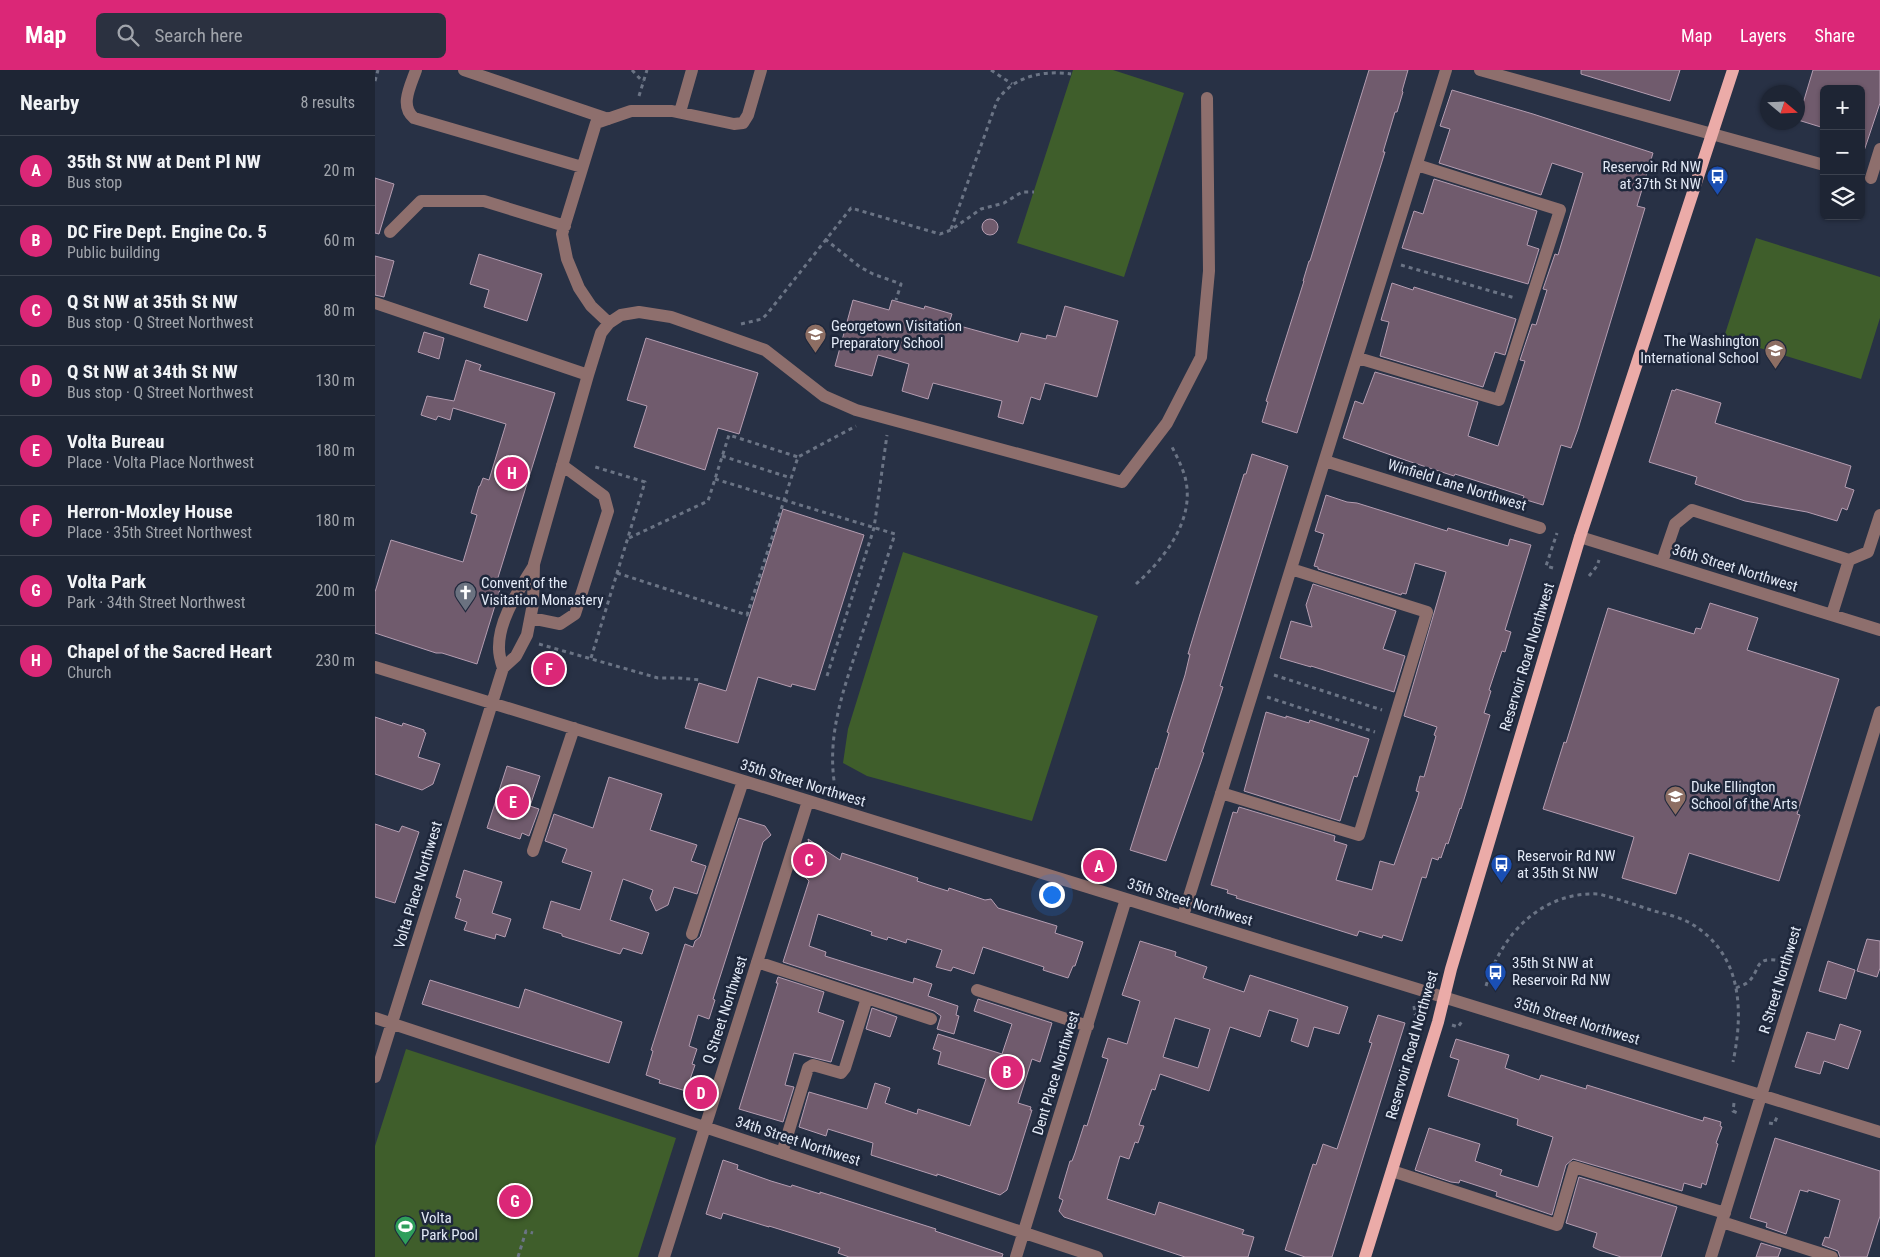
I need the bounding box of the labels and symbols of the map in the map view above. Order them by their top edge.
north arrow [1760,85,1805,130]
place label: Reservoir Rd NW at 37th St NW [1603,158,1702,193]
bus stop icon: Reservoir Rd NW at 37th St NW [1705,164,1729,195]
place label: Georgetown Visitation Preparatory School [831,317,962,352]
school or university icon: Georgetown Visitation Preparatory School [803,323,827,354]
place label: The Washington International School [1640,332,1759,367]
school or university icon: The Washington International School [1763,338,1787,369]
pin: H [496,454,528,492]
street label: Winfield Lane Northwest [1385,455,1529,515]
street label: 36th Street Northwest [1670,540,1800,596]
place label: Convent of the Visitation Monastery [481,574,603,609]
church icon: Convent of the Visitation Monastery [453,580,477,611]
street label: Reservoir Road Northwest [1496,581,1558,733]
pin: F [533,650,565,688]
street label: 35th Street Northwest [738,755,868,811]
place label: Duke Ellington School of the Arts [1691,778,1798,813]
pin: E [497,783,529,821]
school or university icon: Duke Ellington School of the Arts [1663,784,1687,815]
street label: Volta Place Northwest [390,819,446,951]
pin: C [793,841,825,879]
pin: A [1083,847,1115,885]
place label: Reservoir Rd NW at 35th St NW [1517,847,1616,882]
bus stop icon: Reservoir Rd NW at 35th St NW [1489,853,1513,884]
street label: 35th Street Northwest [1125,874,1255,930]
your location [1039,882,1065,908]
street label: R Street Northwest [1755,924,1805,1036]
street label: Q Street Northwest [699,954,751,1066]
place label: 35th St NW at Reservoir Rd NW [1512,954,1611,989]
bus stop icon: 35th St NW at Reservoir Rd NW [1484,960,1508,991]
street label: Reservoir Road Northwest [1382,969,1442,1121]
street label: 35th Street Northwest [1512,993,1642,1049]
street label: Dent Place Northwest [1029,1009,1083,1137]
pin: B [991,1053,1023,1091]
pin: D [685,1074,717,1112]
street label: 34th Street Northwest [733,1112,863,1170]
pin: G [499,1182,531,1220]
place label: Volta Park Pool [421,1209,478,1244]
sports icon: Volta Park Pool [393,1215,417,1246]

